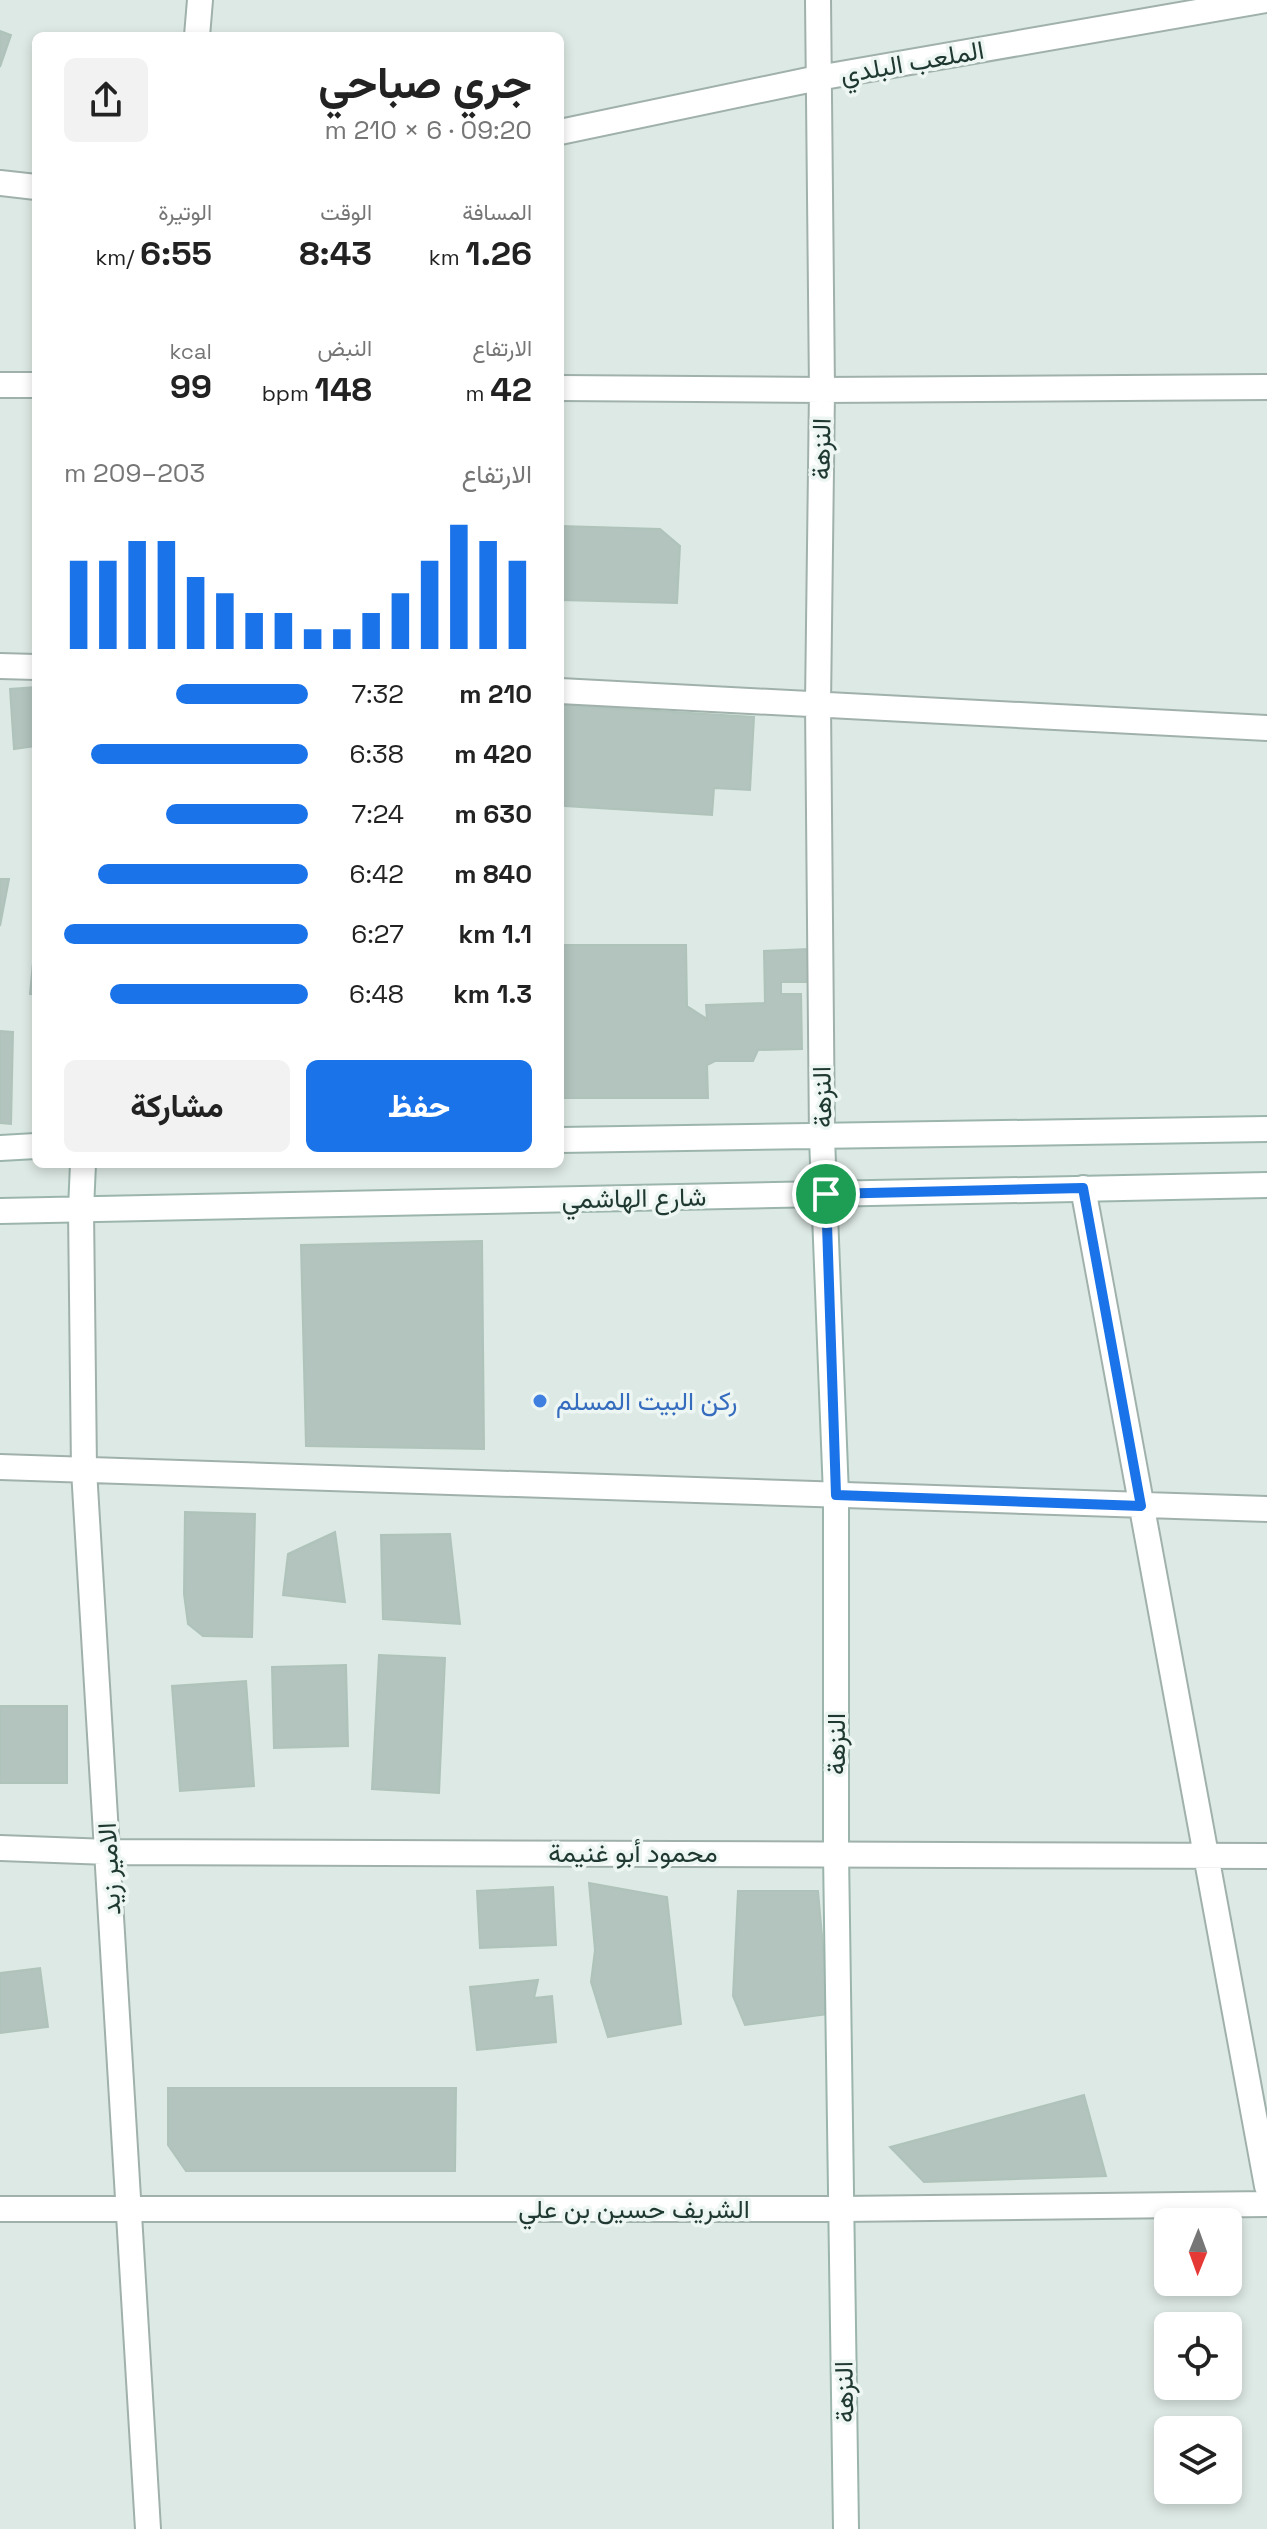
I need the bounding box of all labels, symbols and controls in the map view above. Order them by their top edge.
street label: الملعب البلدي [837,33,987,95]
text: جري صباحي [318,55,532,111]
button: share [64,58,148,142]
text: 09:20 · 6 × 210 m [325,113,532,147]
text: الوتيرة [158,198,212,226]
text: الوقت [320,198,372,226]
text: المسافة [462,198,532,226]
text: 6:55 [140,232,212,275]
text: 8:43 [299,232,372,275]
text: 1.26 [465,232,532,275]
text: /km [95,243,140,271]
text: km [429,243,465,271]
text: النبض [318,334,372,362]
text: الارتفاع [472,334,532,362]
text: kcal [170,337,212,365]
text: 99 [170,365,212,408]
text: 148 [315,368,372,411]
text: 42 [490,368,532,411]
text: bpm [262,379,315,407]
text: m [466,379,490,407]
street label: النزهة [803,418,839,480]
text: 203–209 m [64,456,205,490]
text: الارتفاع [461,457,532,491]
text: 7:32 [351,677,404,711]
text: 210 m [459,677,532,711]
text: 6:38 [350,737,404,771]
text: 420 m [454,737,532,771]
text: 7:24 [352,797,404,831]
text: 630 m [454,797,532,831]
text: 6:42 [350,857,404,891]
text: 840 m [454,857,532,891]
text: 6:27 [351,917,404,951]
text: 1.1 km [459,917,532,951]
text: 6:48 [349,977,404,1011]
text: 1.3 km [453,977,532,1011]
button: مشاركة [64,1060,290,1152]
button: حفظ [306,1060,532,1152]
street label: النزهة [804,1066,840,1128]
pin [792,1160,860,1228]
icon: arrive [804,1172,848,1216]
street label: شارع الهاشمي [561,1180,707,1220]
place label: ركن البيت المسلم [556,1384,737,1418]
marker: ركن البيت المسلم [531,1392,549,1410]
street label: النزهة [819,1713,853,1775]
street label: الامير زيد [90,1822,128,1916]
street label: محمود أبو غنيمة [548,1836,718,1870]
street label: الشريف حسين بن علي [518,2192,750,2230]
north arrow [1154,2208,1242,2296]
map controls [1154,2208,1242,2504]
button: locate [1154,2312,1242,2400]
street label: النزهة [826,2361,862,2423]
button: layers [1154,2416,1242,2504]

